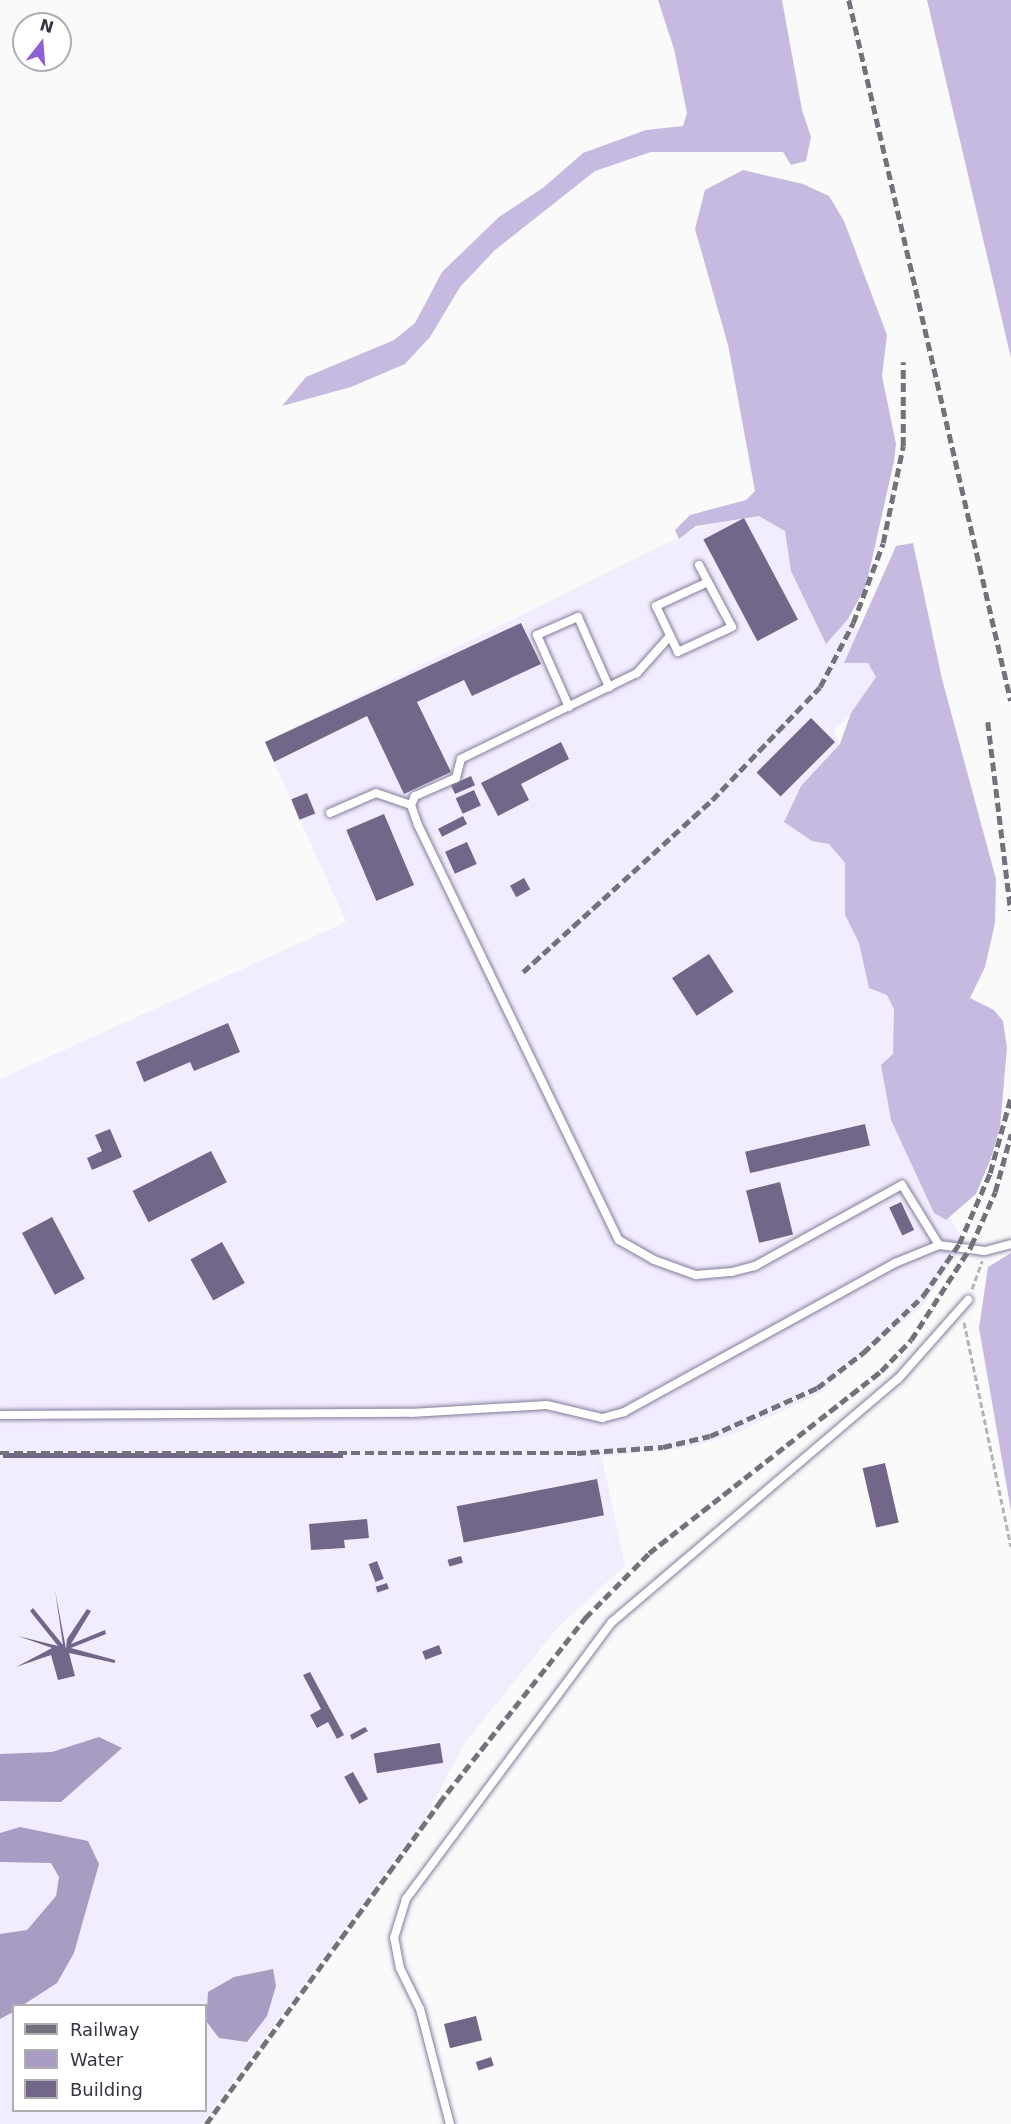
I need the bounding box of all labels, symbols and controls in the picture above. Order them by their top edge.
north arrow [12,12,72,72]
text: N [38,15,56,37]
legend [12,2004,207,2112]
text: Railway [70,2019,140,2040]
text: Water [70,2049,123,2070]
text: Building [70,2079,143,2100]

